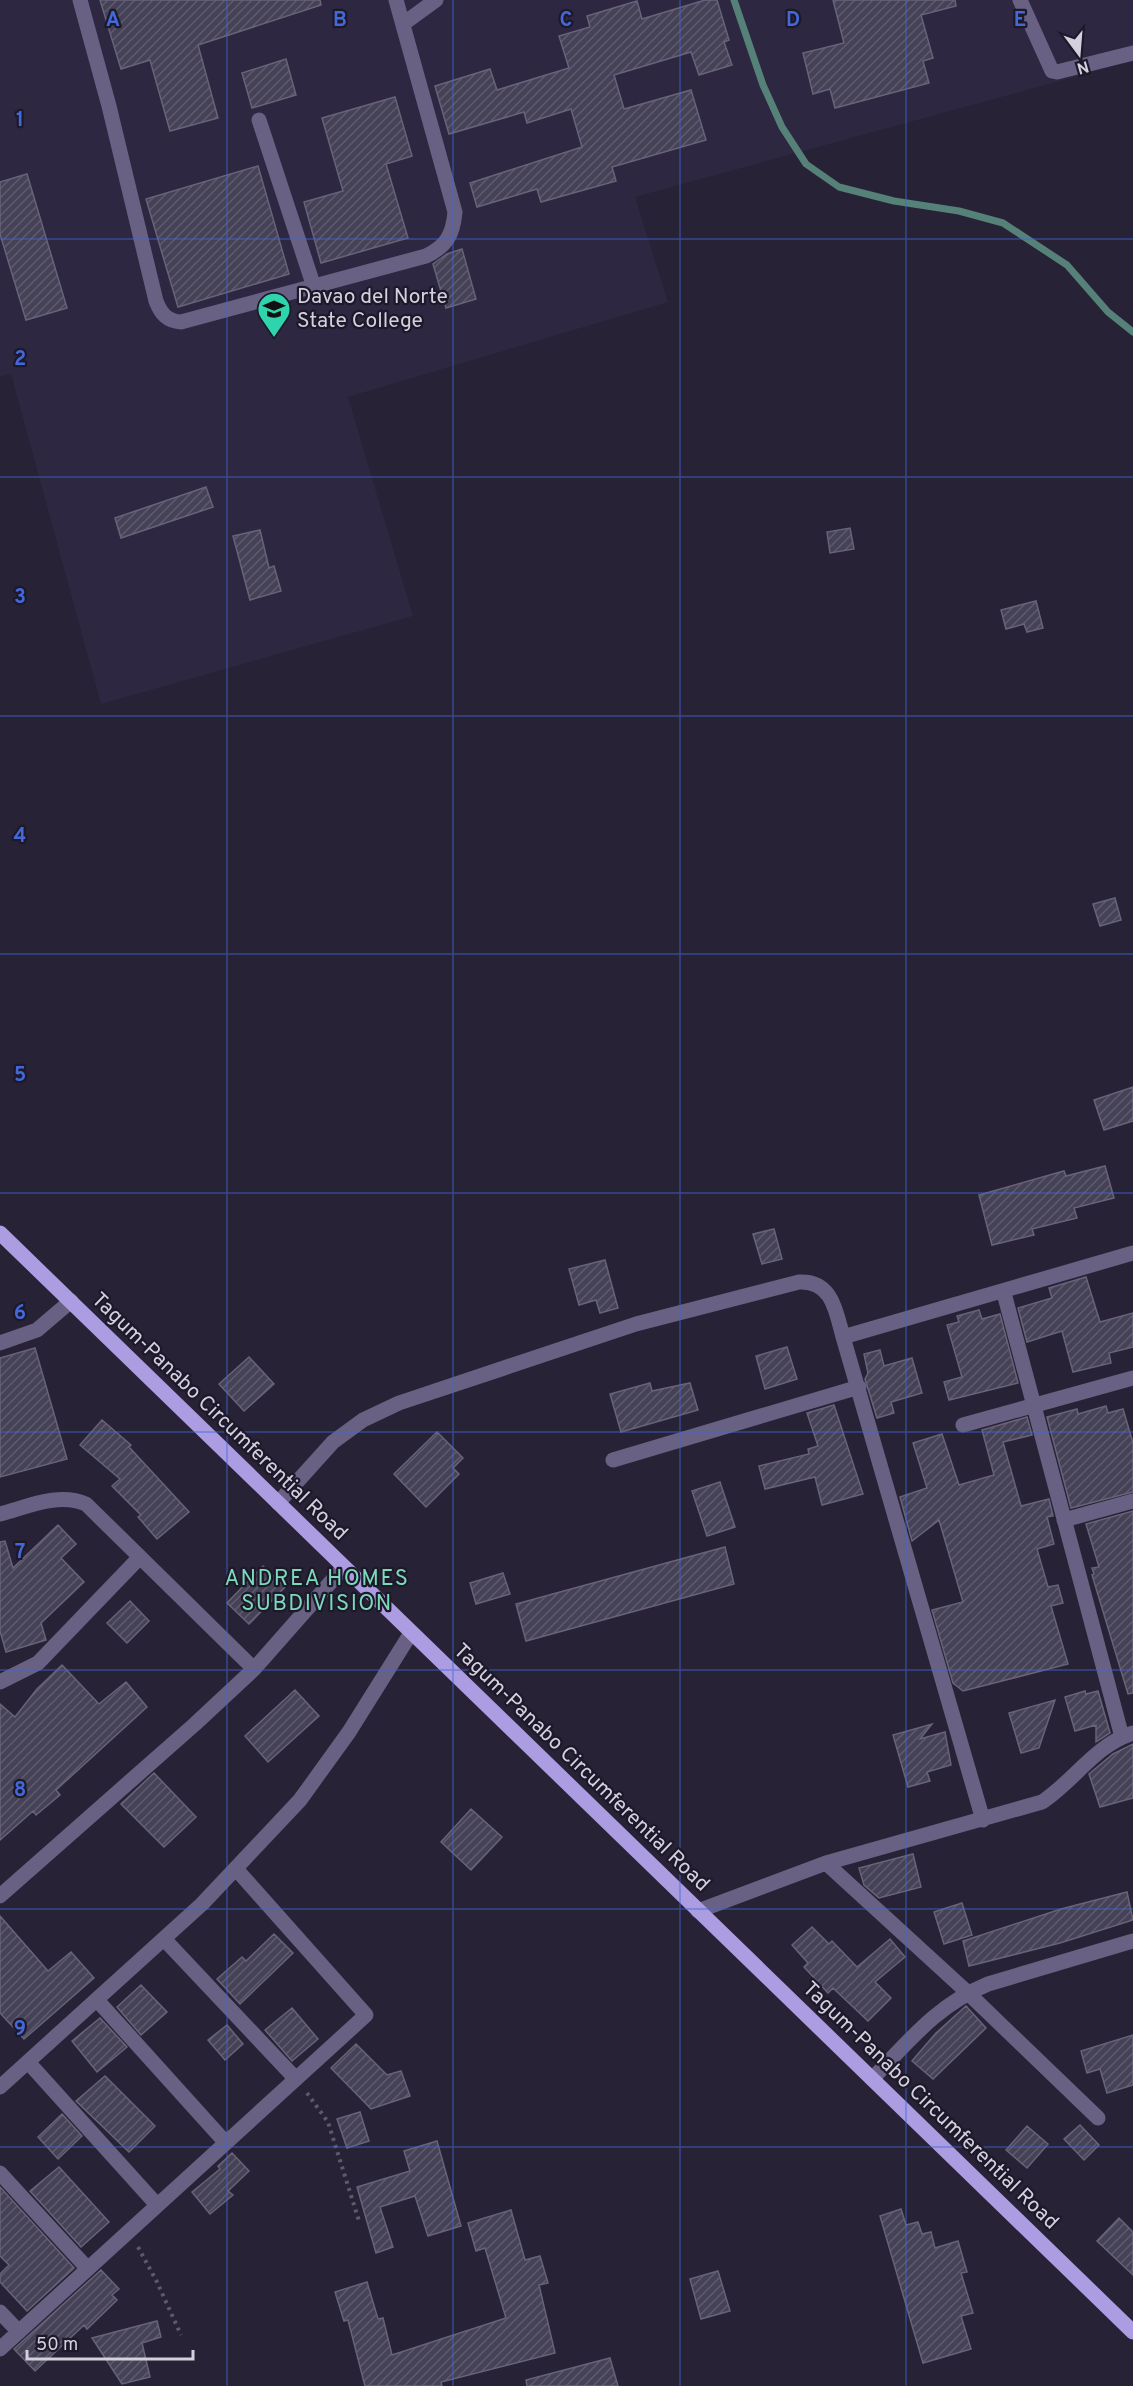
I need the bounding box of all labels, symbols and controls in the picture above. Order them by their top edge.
text: A [106,8,120,34]
text: B [333,8,347,34]
text: C [560,8,572,34]
text: D [786,8,800,34]
text: E [1014,8,1026,34]
north arrow [1049,24,1109,84]
text: N [1074,55,1091,78]
text: 1 [16,108,24,134]
place label: Davao del Norte State College [297,284,448,335]
school or university icon: Davao del Norte State College [256,291,292,338]
text: 2 [14,347,26,373]
text: 3 [14,585,26,611]
text: 4 [14,824,26,850]
text: 5 [14,1063,26,1089]
street label: Tagum-Panabo Circumferential Road [85,1287,353,1547]
text: 6 [14,1301,26,1327]
text: 7 [15,1540,25,1566]
district label: ANDREA HOMES SUBDIVISION [224,1566,410,1618]
street label: Tagum-Panabo Circumferential Road [447,1638,715,1898]
text: 8 [14,1778,26,1804]
street label: Tagum-Panabo Circumferential Road [796,1976,1064,2236]
text: 9 [14,2017,26,2043]
scale bar [27,2323,194,2361]
text: 50 m [36,2334,78,2357]

